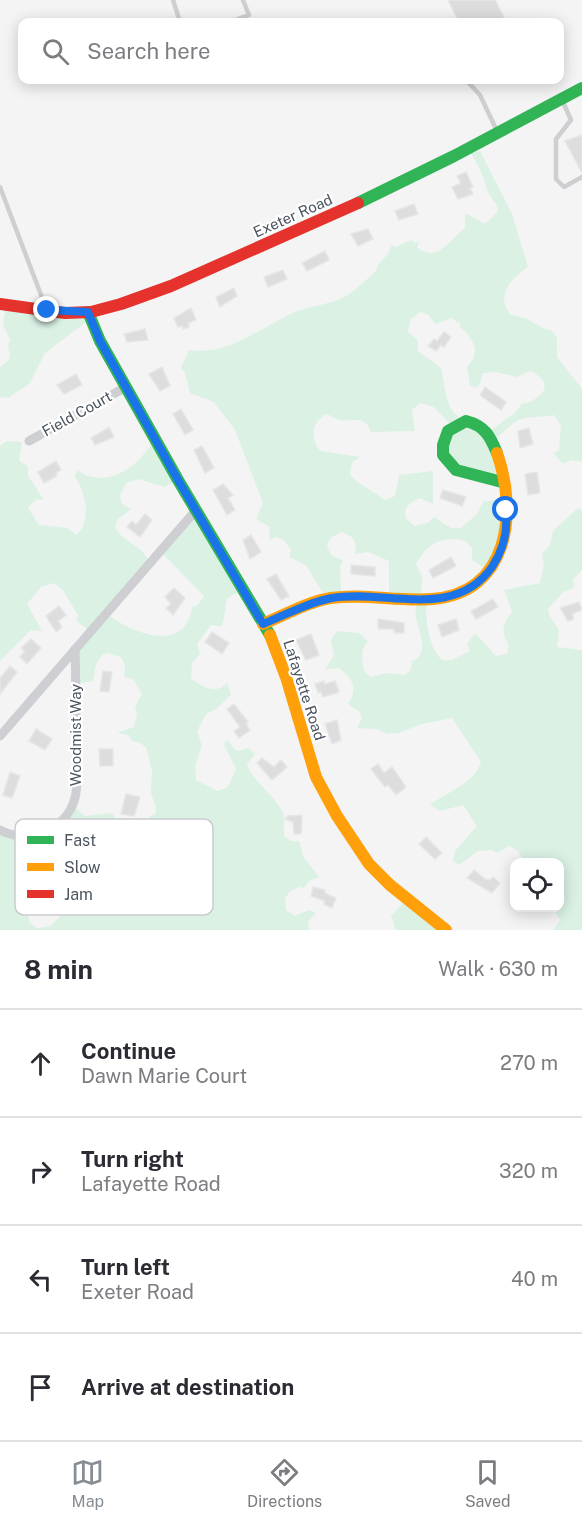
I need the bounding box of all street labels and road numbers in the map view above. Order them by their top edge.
street label: Exeter Road [251,191,335,241]
street label: Field Court [39,387,115,440]
street label: Lafayette Road [280,637,329,742]
street label: Woodmist Way [67,684,84,786]

